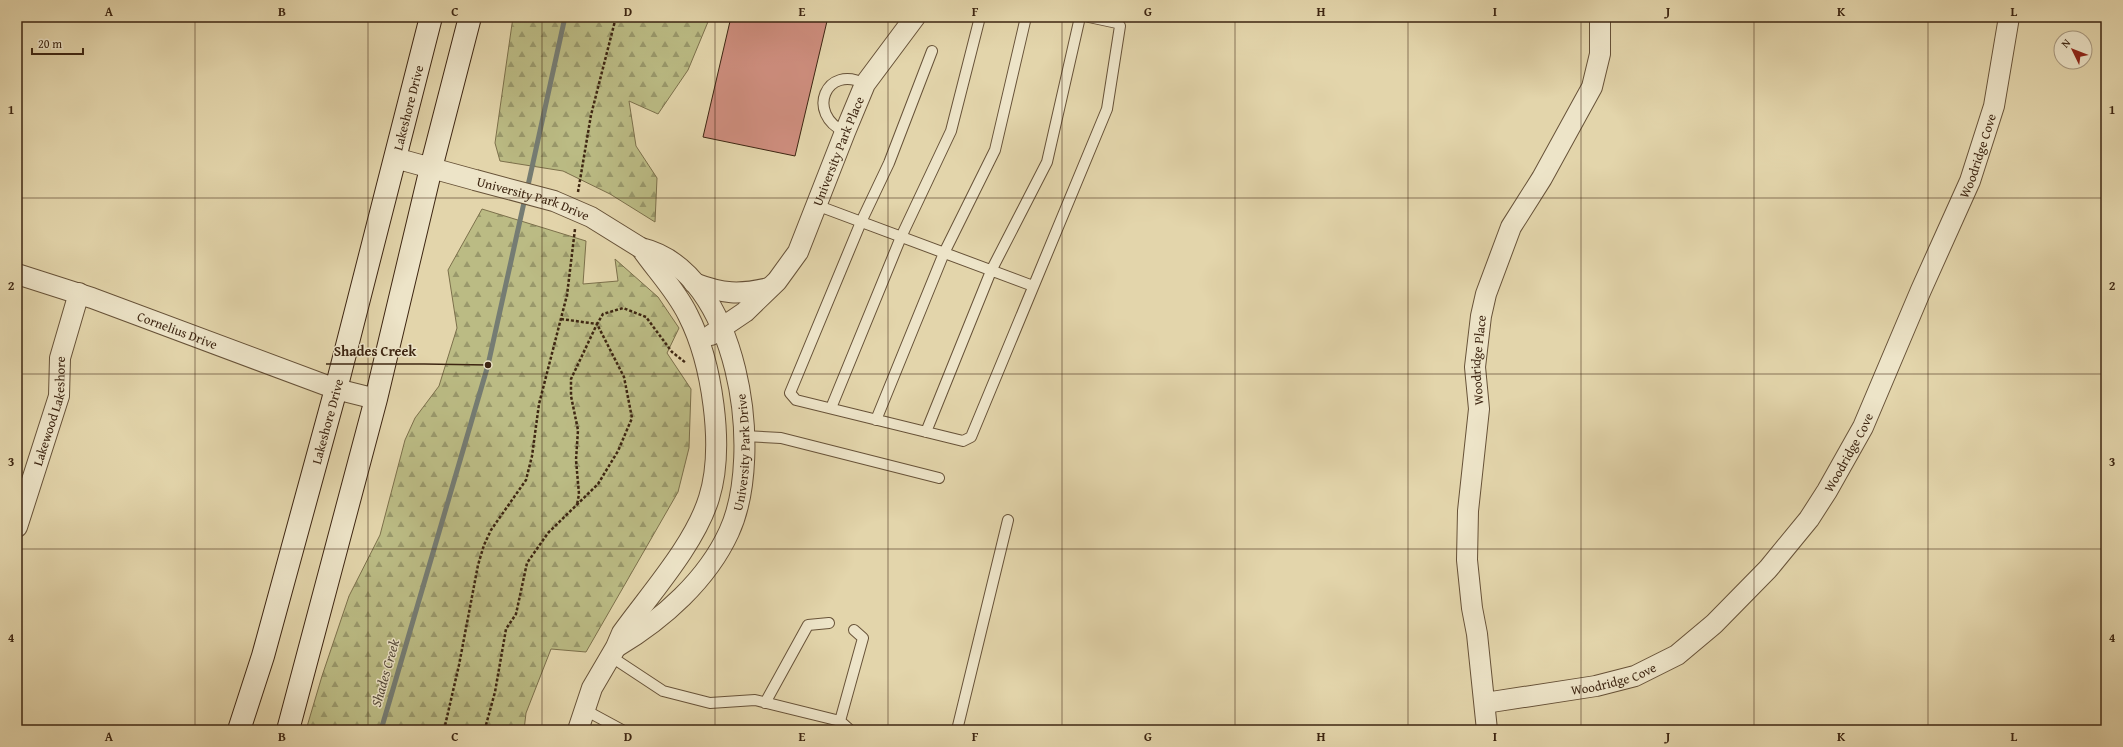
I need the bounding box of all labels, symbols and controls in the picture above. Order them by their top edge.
text: A [105,2,114,21]
text: B [278,2,286,21]
text: C [451,2,459,21]
text: D [624,2,632,21]
text: E [799,2,806,21]
text: F [972,2,979,21]
text: G [1144,2,1152,21]
text: H [1316,2,1326,21]
text: I [1493,2,1497,21]
text: J [1664,2,1671,21]
text: K [1837,2,1846,21]
text: L [2011,2,2018,21]
scale bar [32,30,83,56]
north arrow [2053,30,2093,70]
text: 20 m [38,35,62,52]
text: N [2057,35,2074,51]
street label: Lakeshore Drive [388,63,428,152]
street label: University Park Place [807,93,868,209]
text: 1 [8,100,14,119]
text: 1 [2109,100,2115,119]
street label: Woodridge Cove [1954,111,2001,201]
street label: University Park Drive [475,171,593,225]
text: 2 [8,276,15,295]
text: 2 [2109,276,2116,295]
street label: Cornelius Drive [135,306,220,353]
street label: Woodridge Place [1465,314,1491,406]
callout: Shades Creek [326,338,424,364]
text: Shades Creek [334,341,417,361]
street label: Lakewood Lakeshore [28,356,70,468]
street label: Lakeshore Drive [306,377,348,466]
street label: University Park Drive [728,393,754,513]
street label: Woodridge Cove [1819,410,1877,495]
text: 3 [8,452,14,471]
text: 3 [2109,452,2115,471]
text: 4 [8,628,15,647]
text: 4 [2109,628,2116,647]
water label: Shades Creek [366,636,404,709]
street label: Woodridge Cove [1570,657,1659,699]
text: A [105,727,114,746]
text: B [278,727,286,746]
text: C [451,727,459,746]
text: D [624,727,632,746]
text: E [799,727,806,746]
text: F [972,727,979,746]
text: G [1144,727,1152,746]
text: H [1316,727,1326,746]
text: I [1493,727,1497,746]
text: J [1664,727,1671,746]
text: K [1837,727,1846,746]
text: L [2011,727,2018,746]

